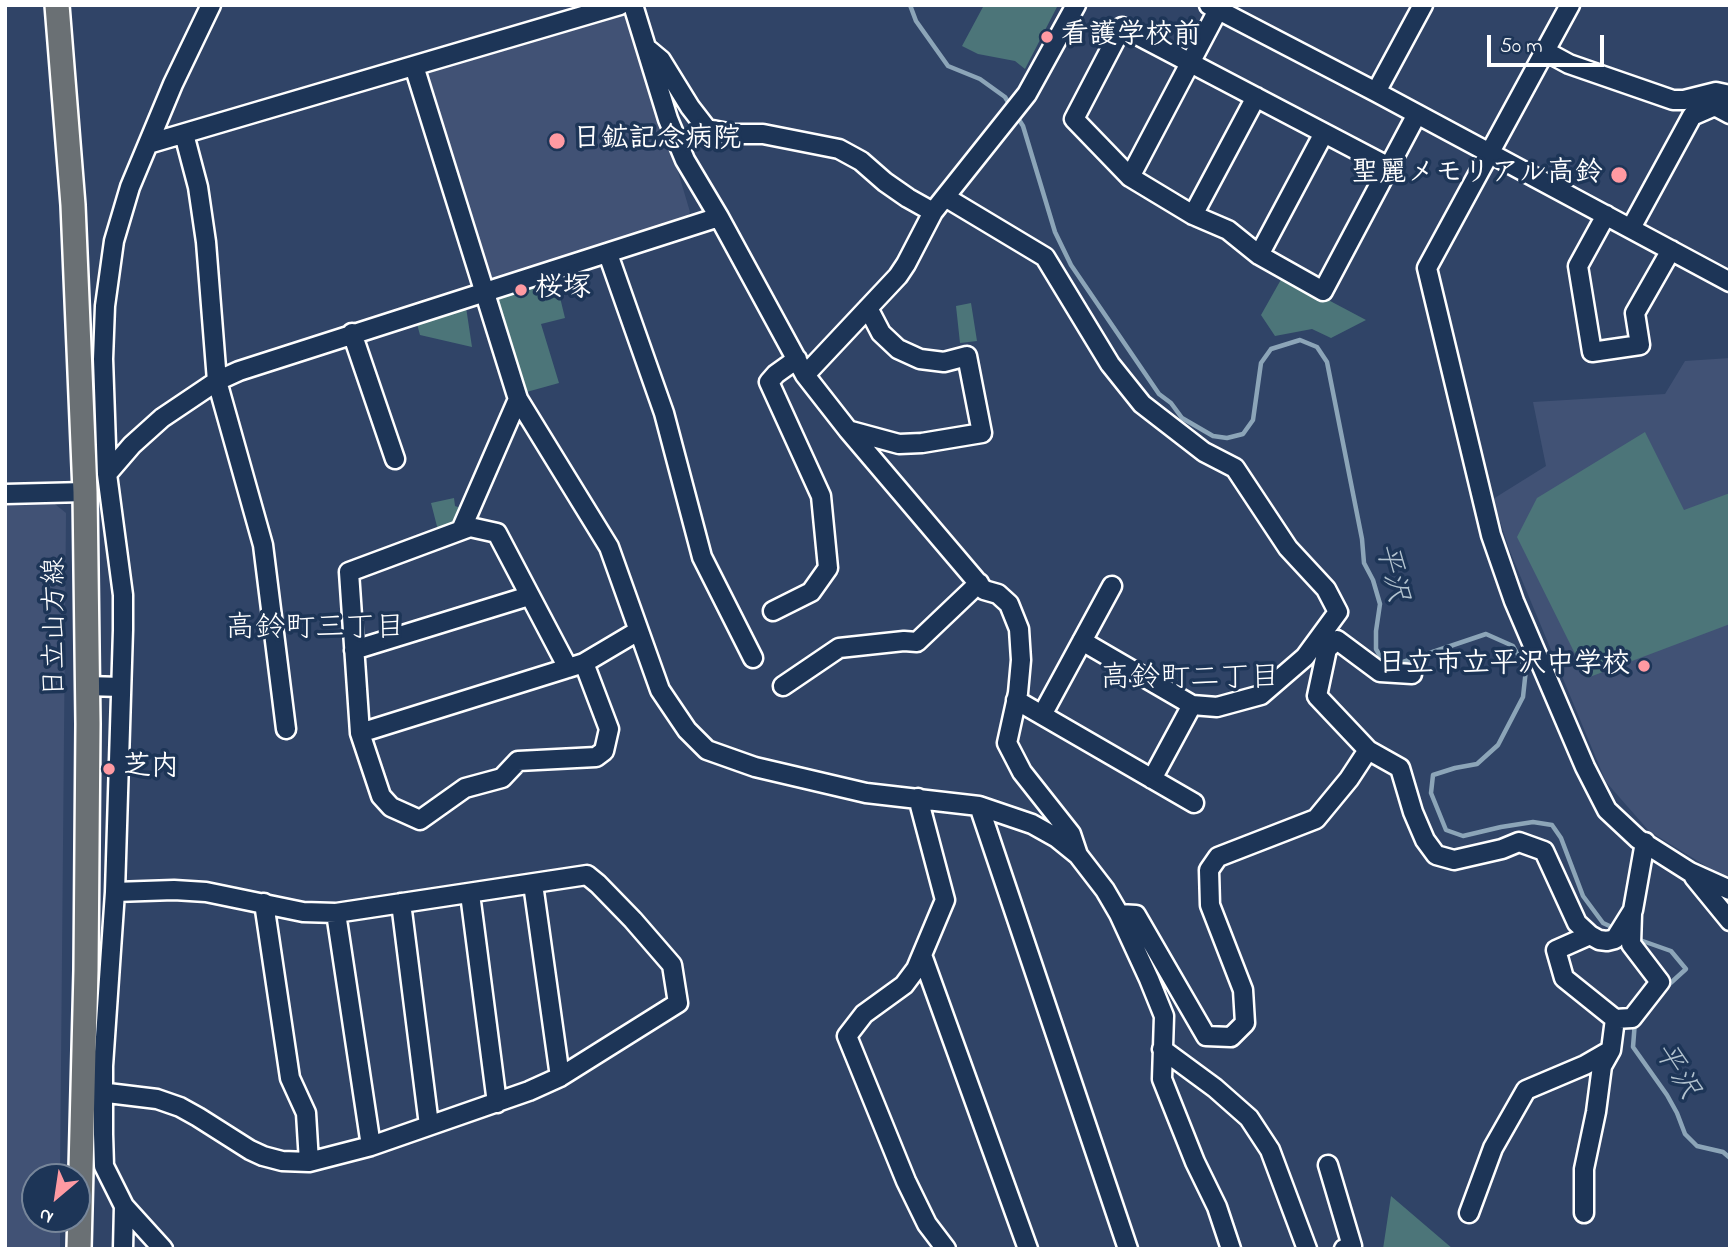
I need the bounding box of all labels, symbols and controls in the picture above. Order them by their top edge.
place label: 看護学校前 [1061,20,1201,54]
scale bar [1490,21,1607,65]
marker: 看護学校前 [1039,29,1055,45]
text: 50 m [1500,32,1543,62]
place label: 日鉱記念病院 [573,124,741,158]
marker: 日鉱記念病院 [547,131,567,151]
place label: 聖麗メモリアル高鈴 [1351,158,1603,192]
marker: 聖麗メモリアル高鈴 [1609,165,1629,185]
place label: 桜塚 [535,273,591,307]
marker: 桜塚 [513,282,529,298]
water label: 平沢 [1365,540,1413,606]
street label: 日立山方線 [40,557,74,697]
district label: 高鈴町三丁目 [225,613,405,649]
place label: 日立市立平沢中学校 [1378,649,1630,683]
marker: 日立市立平沢中学校 [1636,658,1652,674]
district label: 高鈴町二丁目 [1100,663,1280,699]
place label: 芝内 [123,752,179,786]
marker: 芝内 [101,761,117,777]
water label: 平沢 [1643,1037,1705,1107]
north arrow [21,1163,91,1233]
text: N [34,1200,59,1230]

